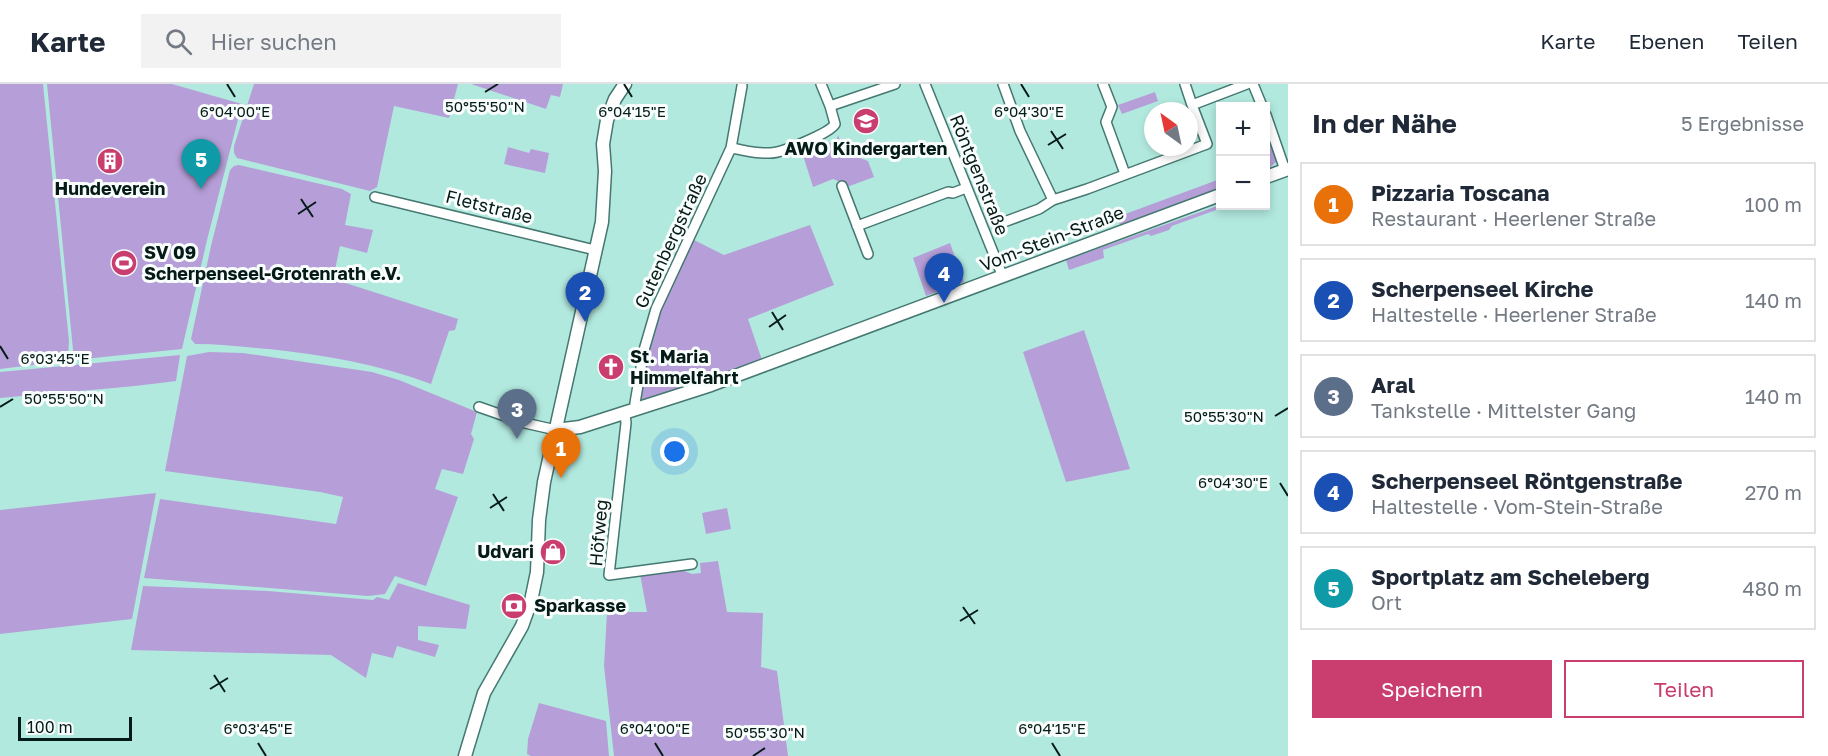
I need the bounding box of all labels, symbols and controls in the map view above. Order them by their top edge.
search box [141,14,561,68]
text: Karte [30,25,105,58]
icon: search [162,25,195,58]
text: Hier suchen [210,28,337,55]
text: Karte [1540,28,1596,54]
text: Ebenen [1629,28,1704,54]
text: Teilen [1737,28,1798,54]
text: 50°55'50"N [445,97,525,115]
text: 6°04'00"E [200,102,270,120]
text: 6°04'15"E [598,102,666,120]
text: 6°04'30"E [994,102,1064,120]
north arrow [1144,102,1198,156]
map controls [1216,102,1270,210]
button: + [1216,102,1270,156]
school or university icon: AWO Kindergarten [851,106,881,136]
text: In der Nähe [1312,108,1457,139]
street label: Röntgenstraße [946,111,1014,238]
text: 5 Ergebnisse [1681,111,1804,135]
place label: AWO Kindergarten [785,137,948,159]
pin: 5 [182,140,220,189]
building icon: Hundeverein [95,146,125,176]
button: − [1216,156,1270,210]
street label: Gutenbergstraße [629,170,711,312]
place label: Hundeverein [55,177,166,199]
text: Pizzaria Toscana [1371,179,1550,206]
street label: Fletstraße [444,185,535,227]
text: 1 [1328,192,1339,216]
text: 100 m [1745,192,1802,216]
street label: Vom-Stein-Straße [977,200,1127,276]
text: Restaurant · Heerlener Straße [1371,206,1656,230]
place label: SV 09 Scherpenseel-Grotenrath e.V. [144,241,401,284]
sports icon: SV 09 Scherpenseel-Grotenrath e.V. [109,248,139,278]
pin: 4 [924,254,964,303]
pin: 2 [566,272,604,322]
text: Scherpenseel Kirche [1371,275,1593,302]
text: 2 [1327,288,1340,312]
text: 140 m [1745,288,1802,312]
text: Haltestelle · Heerlener Straße [1371,302,1657,326]
place label: St. Maria Himmelfahrt [630,345,739,388]
text: 6°03'45"E [20,349,90,367]
church icon: St. Maria Himmelfahrt [596,352,626,382]
text: Aral [1371,371,1415,398]
text: 3 [1327,384,1340,408]
text: 140 m [1745,384,1802,408]
text: 50°55'50"N [24,389,104,407]
pin: 3 [498,390,536,439]
text: Tankstelle · Mittelster Gang [1371,398,1636,422]
text: 50°55'30"N [1184,407,1264,425]
pin: 1 [542,428,580,478]
your location [660,437,689,466]
text: Scherpenseel Röntgenstraße [1371,467,1682,494]
text: 6°04'30"E [1198,473,1268,491]
text: 4 [1327,480,1340,504]
text: 270 m [1745,480,1802,504]
text: Haltestelle · Vom-Stein-Straße [1371,494,1663,518]
street label: Höfweg [584,499,612,567]
shop icon: Udvari [538,537,568,567]
place label: Udvari [477,540,534,562]
text: Sportplatz am Scheleberg [1371,563,1650,590]
text: 5 [1327,576,1340,600]
text: 480 m [1743,576,1802,600]
text: Ort [1371,590,1402,614]
bank icon: Sparkasse [499,591,529,621]
place label: Sparkasse [534,594,626,616]
button: Speichern [1312,660,1552,718]
button: Teilen [1564,660,1804,718]
scale bar [18,714,132,742]
text: 100 m [27,717,73,737]
text: 6°03'45"E [223,719,293,737]
text: 6°04'00"E [620,719,690,737]
text: 6°04'15"E [1018,719,1086,737]
text: 50°55'30"N [725,723,805,741]

